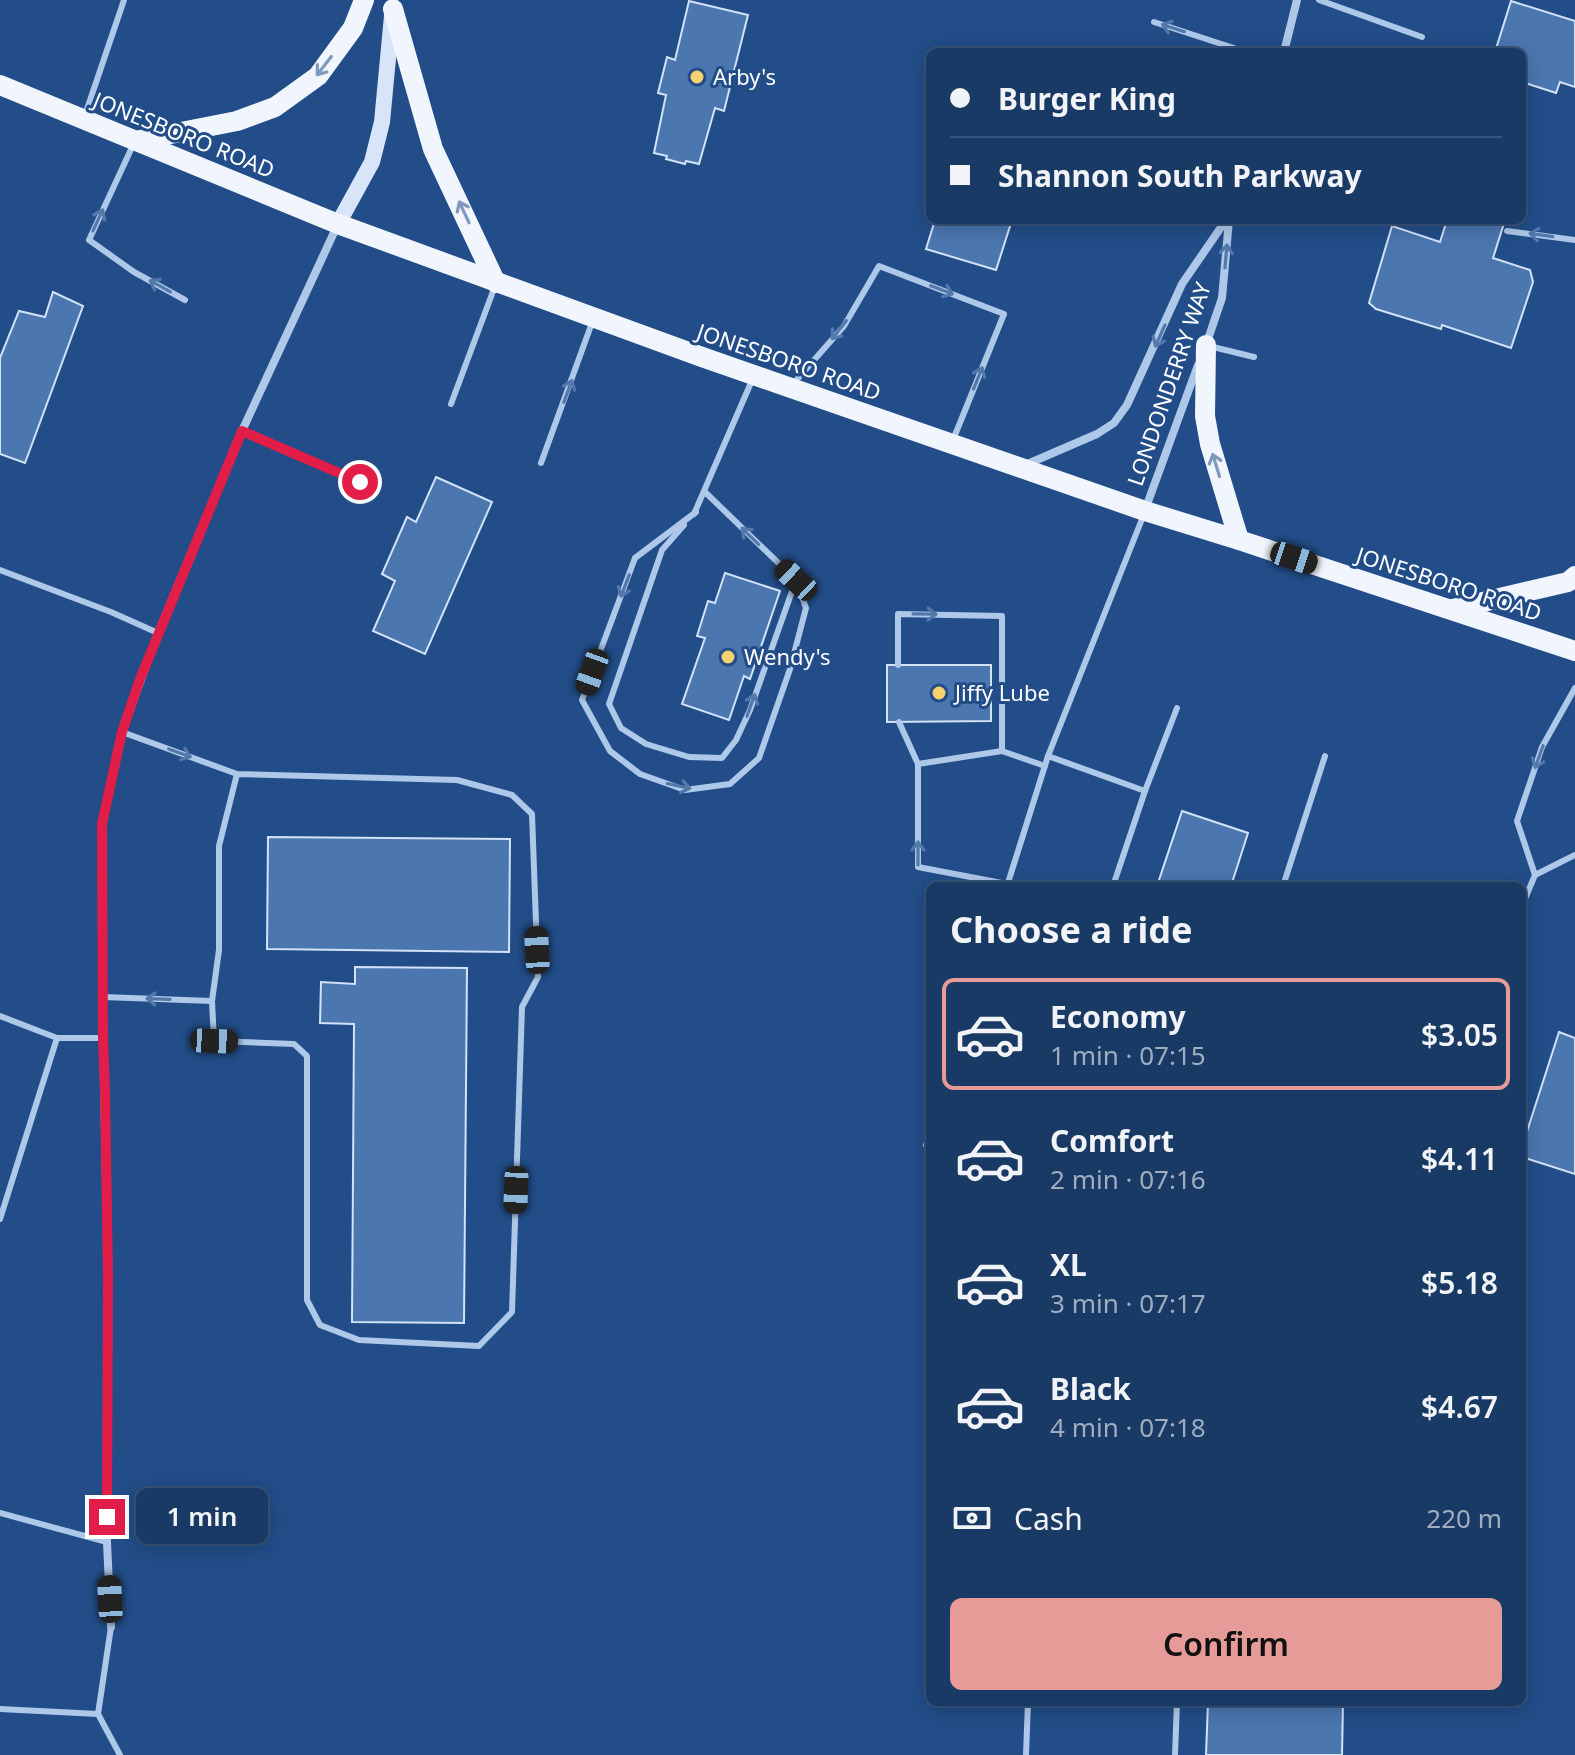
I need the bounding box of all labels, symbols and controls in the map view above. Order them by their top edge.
one-way arrow [1161,20,1186,35]
one-way arrow [316,55,333,76]
place label: Arby's [713,61,776,91]
marker: Arby's [688,68,706,86]
text: Burger King [998,78,1176,119]
street label: JONESBORO ROAD [88,83,279,184]
text: Shannon South Parkway [998,155,1362,196]
one-way arrow [456,200,471,224]
one-way arrow [91,208,106,232]
one-way arrow [1528,228,1555,243]
one-way arrow [1219,243,1234,270]
street label: LONDONDERRY WAY [1119,277,1217,490]
one-way arrow [148,278,172,293]
one-way arrow [929,284,954,298]
street label: JONESBORO ROAD [691,315,885,407]
one-way arrow [831,319,848,340]
one-way arrow [1152,324,1167,348]
one-way arrow [972,366,986,391]
one-way arrow [561,378,576,403]
one-way arrow [1208,453,1223,478]
route start [342,464,378,500]
one-way arrow [741,527,760,546]
street label: JONESBORO ROAD [1351,538,1546,627]
car [1267,539,1321,577]
car [770,555,822,605]
one-way arrow [617,573,631,598]
one-way arrow [911,607,938,622]
place label: Wendy's [744,641,830,671]
car [573,645,611,699]
marker: Wendy's [719,648,737,666]
place label: Jiffy Lube [953,677,1050,707]
marker: Jiffy Lube [930,684,948,702]
one-way arrow [745,693,759,718]
one-way arrow [1531,745,1545,769]
one-way arrow [167,747,192,761]
one-way arrow [666,779,692,794]
one-way arrow [910,840,926,867]
text: Choose a ride [950,905,1192,954]
car [524,925,550,975]
one-way arrow [145,991,172,1006]
text: Economy [1050,996,1186,1037]
icon: car [954,998,1026,1070]
text: $3.05 [1421,1014,1498,1055]
car [190,1028,238,1054]
text: 1 min · 07:15 [1050,1037,1206,1073]
text: Comfort [1050,1120,1174,1161]
icon: car [954,1122,1026,1194]
text: $4.11 [1421,1138,1498,1179]
text: 2 min · 07:16 [1050,1161,1206,1197]
car [503,1166,529,1214]
text: XL [1050,1244,1087,1285]
icon: car [954,1246,1026,1318]
text: $5.18 [1421,1262,1498,1303]
text: 3 min · 07:17 [1050,1285,1206,1321]
text: Black [1050,1368,1131,1409]
icon: car [954,1370,1026,1442]
text: $4.67 [1421,1386,1498,1427]
text: 4 min · 07:18 [1050,1409,1206,1445]
callout: 1 min [135,1489,267,1545]
icon: cash [950,1496,994,1540]
text: 1 min [167,1498,237,1534]
text: Cash [1014,1498,1083,1539]
route end [89,1499,125,1535]
text: 220 m [1426,1500,1502,1536]
car [97,1574,123,1624]
button: Confirm [950,1598,1502,1690]

